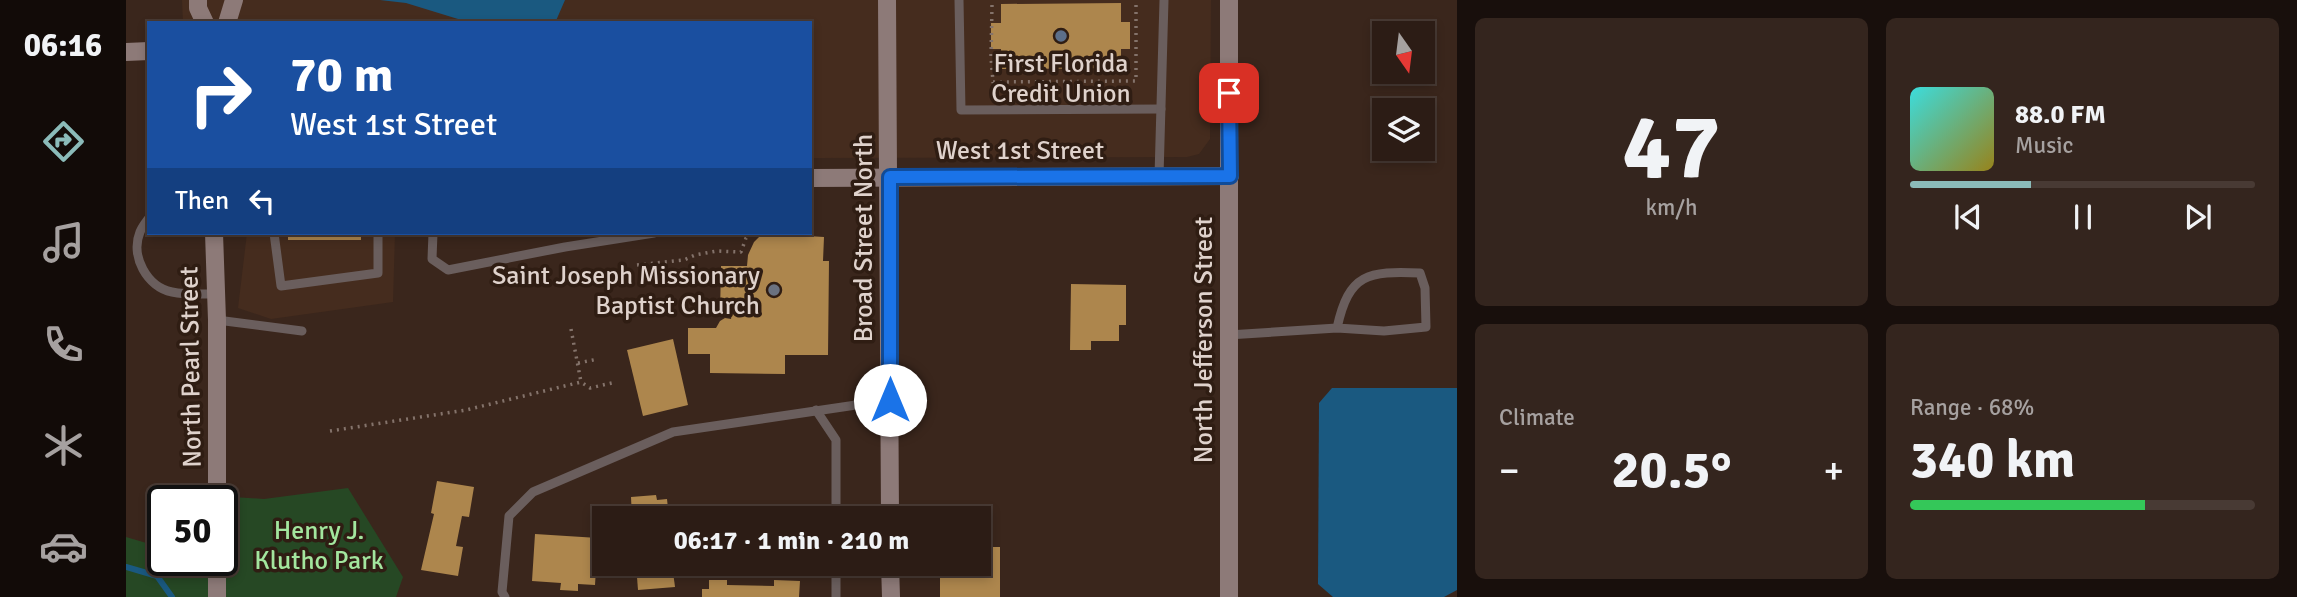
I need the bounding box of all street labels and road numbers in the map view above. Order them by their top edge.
street label: Broad Street North [848,134,880,342]
street label: West 1st Street [936,135,1104,167]
street label: North Jefferson Street [1188,217,1220,463]
street label: North Pearl Street [173,266,209,468]

